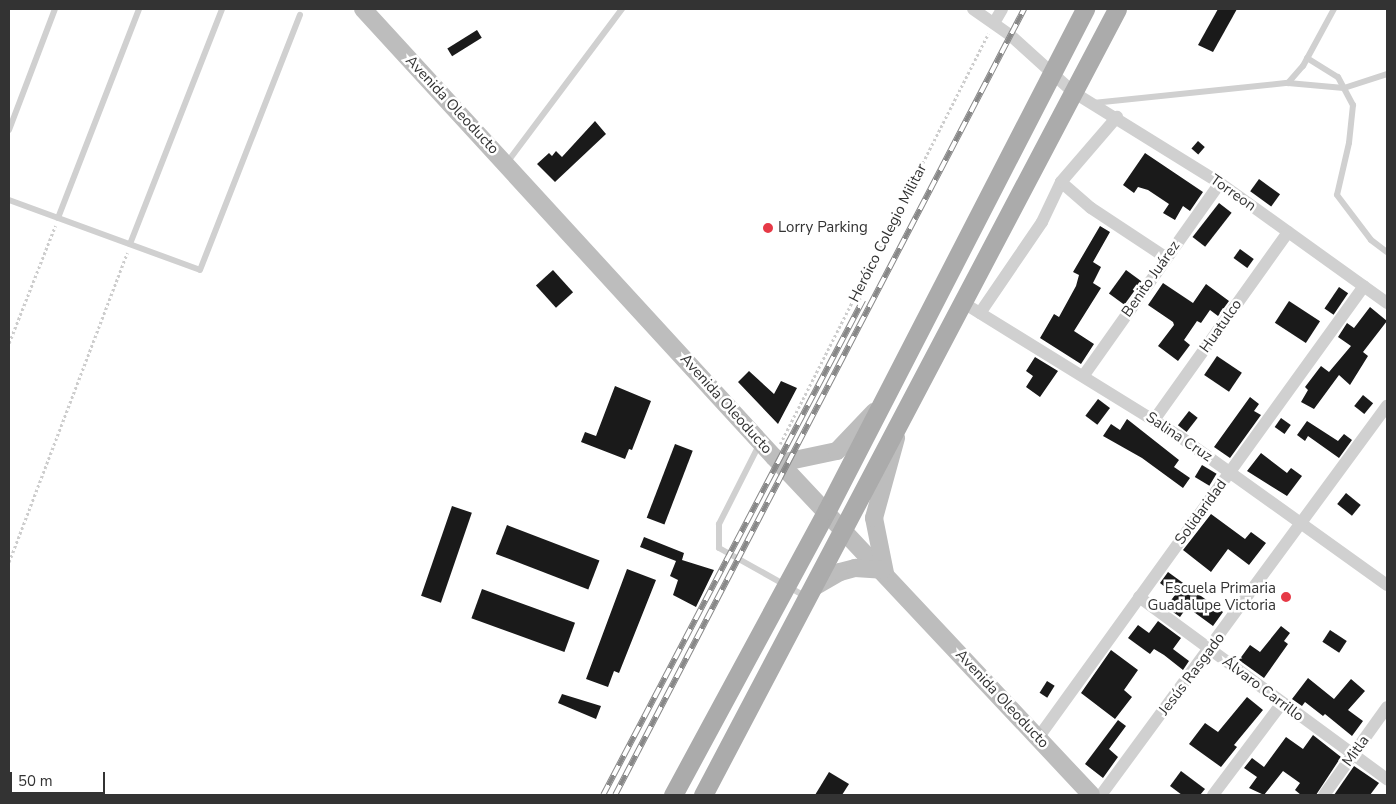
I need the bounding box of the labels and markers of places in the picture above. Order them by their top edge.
place label: Lorry Parking [778,219,868,237]
marker: Lorry Parking [762,222,774,234]
place label: Escuela Primaria Guadalupe Victoria [1148,579,1276,614]
marker: Escuela Primaria Guadalupe Victoria [1280,591,1292,603]

